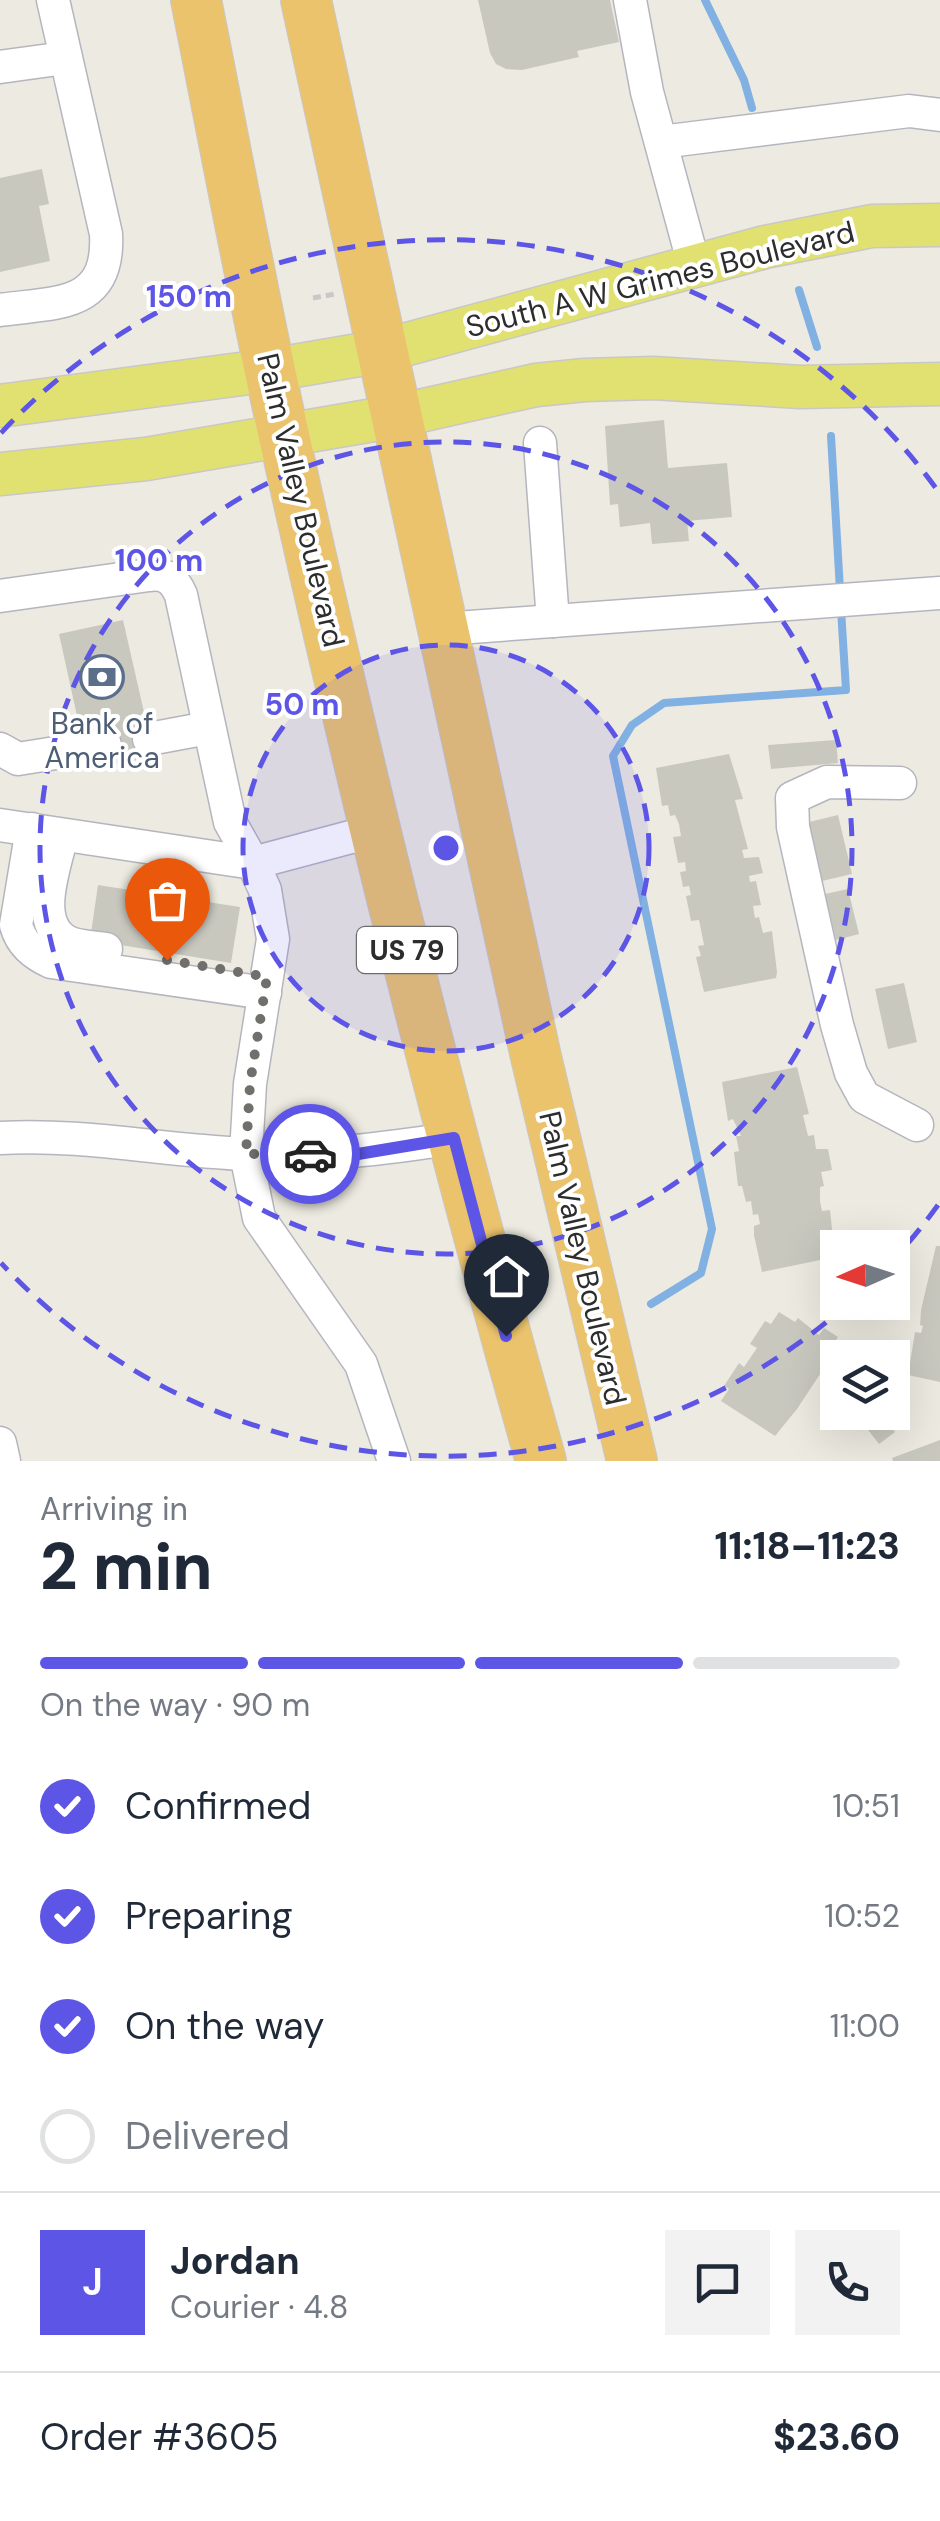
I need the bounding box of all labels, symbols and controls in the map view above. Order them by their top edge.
street label: South A W Grimes Boulevard [462,212,858,346]
text: 150 m [146,277,232,316]
street label: Palm Valley Boulevard [248,349,354,651]
text: 100 m [115,541,203,580]
bank icon: Bank of America [79,654,125,700]
text: 50 m [264,685,340,724]
place label: Bank of America [44,704,160,777]
centre of rings [428,830,464,866]
pin [125,858,210,961]
icon: bag [140,873,195,928]
road number: US 79 [357,927,457,973]
courier [260,1104,360,1204]
street label: Palm Valley Boulevard [530,1107,636,1409]
icon: car [283,1127,338,1182]
north arrow [820,1230,910,1320]
map controls [820,1230,910,1430]
pin [464,1234,549,1337]
icon: home [479,1249,534,1304]
button: layers [820,1340,910,1430]
text: Arriving in [40,1488,188,1530]
text: 11:18–11:23 [715,1521,900,1571]
text: 2 min [40,1525,213,1609]
text: On the way · 90 m [40,1684,310,1726]
icon: check [40,1779,95,1834]
text: Confirmed [125,1781,311,1831]
text: 10:51 [832,1785,900,1827]
icon: check [40,1889,95,1944]
text: Preparing [125,1891,293,1941]
text: 10:52 [824,1895,900,1937]
icon: check [40,1999,95,2054]
text: On the way [125,2001,324,2051]
text: 11:00 [830,2005,900,2047]
text: Delivered [125,2111,290,2161]
button: chat [665,2230,770,2335]
button: phone [795,2230,900,2335]
text: Jordan [170,2236,300,2286]
text: J [82,2257,103,2307]
text: Courier · 4.8 [170,2286,348,2328]
text: Order #3605 [40,2412,278,2462]
text: $23.60 [773,2412,900,2462]

